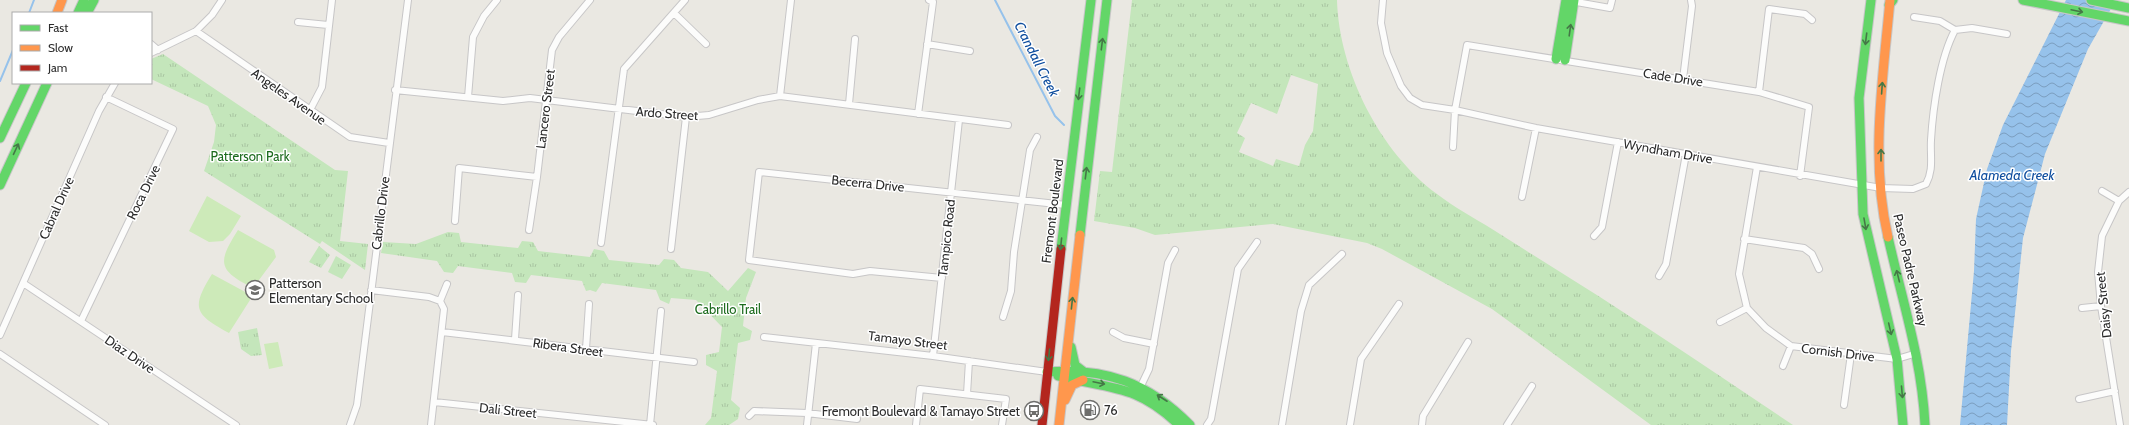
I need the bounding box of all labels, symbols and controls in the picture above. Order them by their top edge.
one-way arrow [2070,7,2083,15]
legend [12,12,152,84]
water label: Crandall Creek [1010,18,1064,101]
text: Fast [48,20,68,35]
one-way arrow [1566,24,1574,37]
one-way arrow [1863,32,1870,45]
one-way arrow [1098,38,1105,51]
text: Slow [48,40,73,55]
text: Jam [47,60,67,75]
street label: Angeles Avenue [249,64,330,128]
street label: Cade Drive [1642,64,1704,90]
street label: Lancero Street [532,68,558,150]
one-way arrow [1878,82,1885,95]
one-way arrow [1075,87,1083,100]
street label: Ardo Street [635,103,699,123]
street label: Wyndham Drive [1622,135,1714,167]
one-way arrow [13,144,20,156]
park label: Patterson Park [211,148,290,164]
one-way arrow [1877,149,1885,162]
street label: Fremont Boulevard [1038,158,1066,264]
street label: Roca Drive [123,162,163,222]
water label: Alameda Creek [1969,166,2055,184]
one-way arrow [1083,167,1090,180]
street label: Becerra Drive [831,171,906,195]
street label: Cabral Drive [35,174,77,242]
street label: Cabrillo Drive [368,175,392,251]
street label: Tampico Road [934,198,958,278]
street label: Paseo Padre Parkway [1890,212,1932,328]
one-way arrow [1862,217,1870,230]
one-way arrow [1058,237,1065,250]
one-way arrow [1894,270,1901,283]
street label: Daisy Street [2091,270,2114,339]
place label: Patterson Elementary School [269,275,373,306]
school or university icon: Patterson Elementary School [244,279,266,301]
one-way arrow [1069,297,1076,310]
park label: Cabrillo Trail [695,301,761,317]
one-way arrow [1887,322,1895,335]
street label: Tamayo Street [867,327,949,353]
street label: Diaz Drive [102,332,158,377]
street label: Ribera Street [532,334,605,360]
street label: Cornish Drive [1800,340,1876,364]
one-way arrow [1046,348,1053,361]
one-way arrow [1092,380,1105,388]
one-way arrow [1898,385,1905,398]
one-way arrow [1156,394,1167,402]
street label: Dali Street [478,399,538,421]
fuel station icon: 76 [1079,399,1101,421]
bus stop icon: Fremont Boulevard & Tamayo Street [1023,400,1045,422]
place label: 76 [1104,402,1118,418]
place label: Fremont Boulevard & Tamayo Street [822,403,1021,419]

